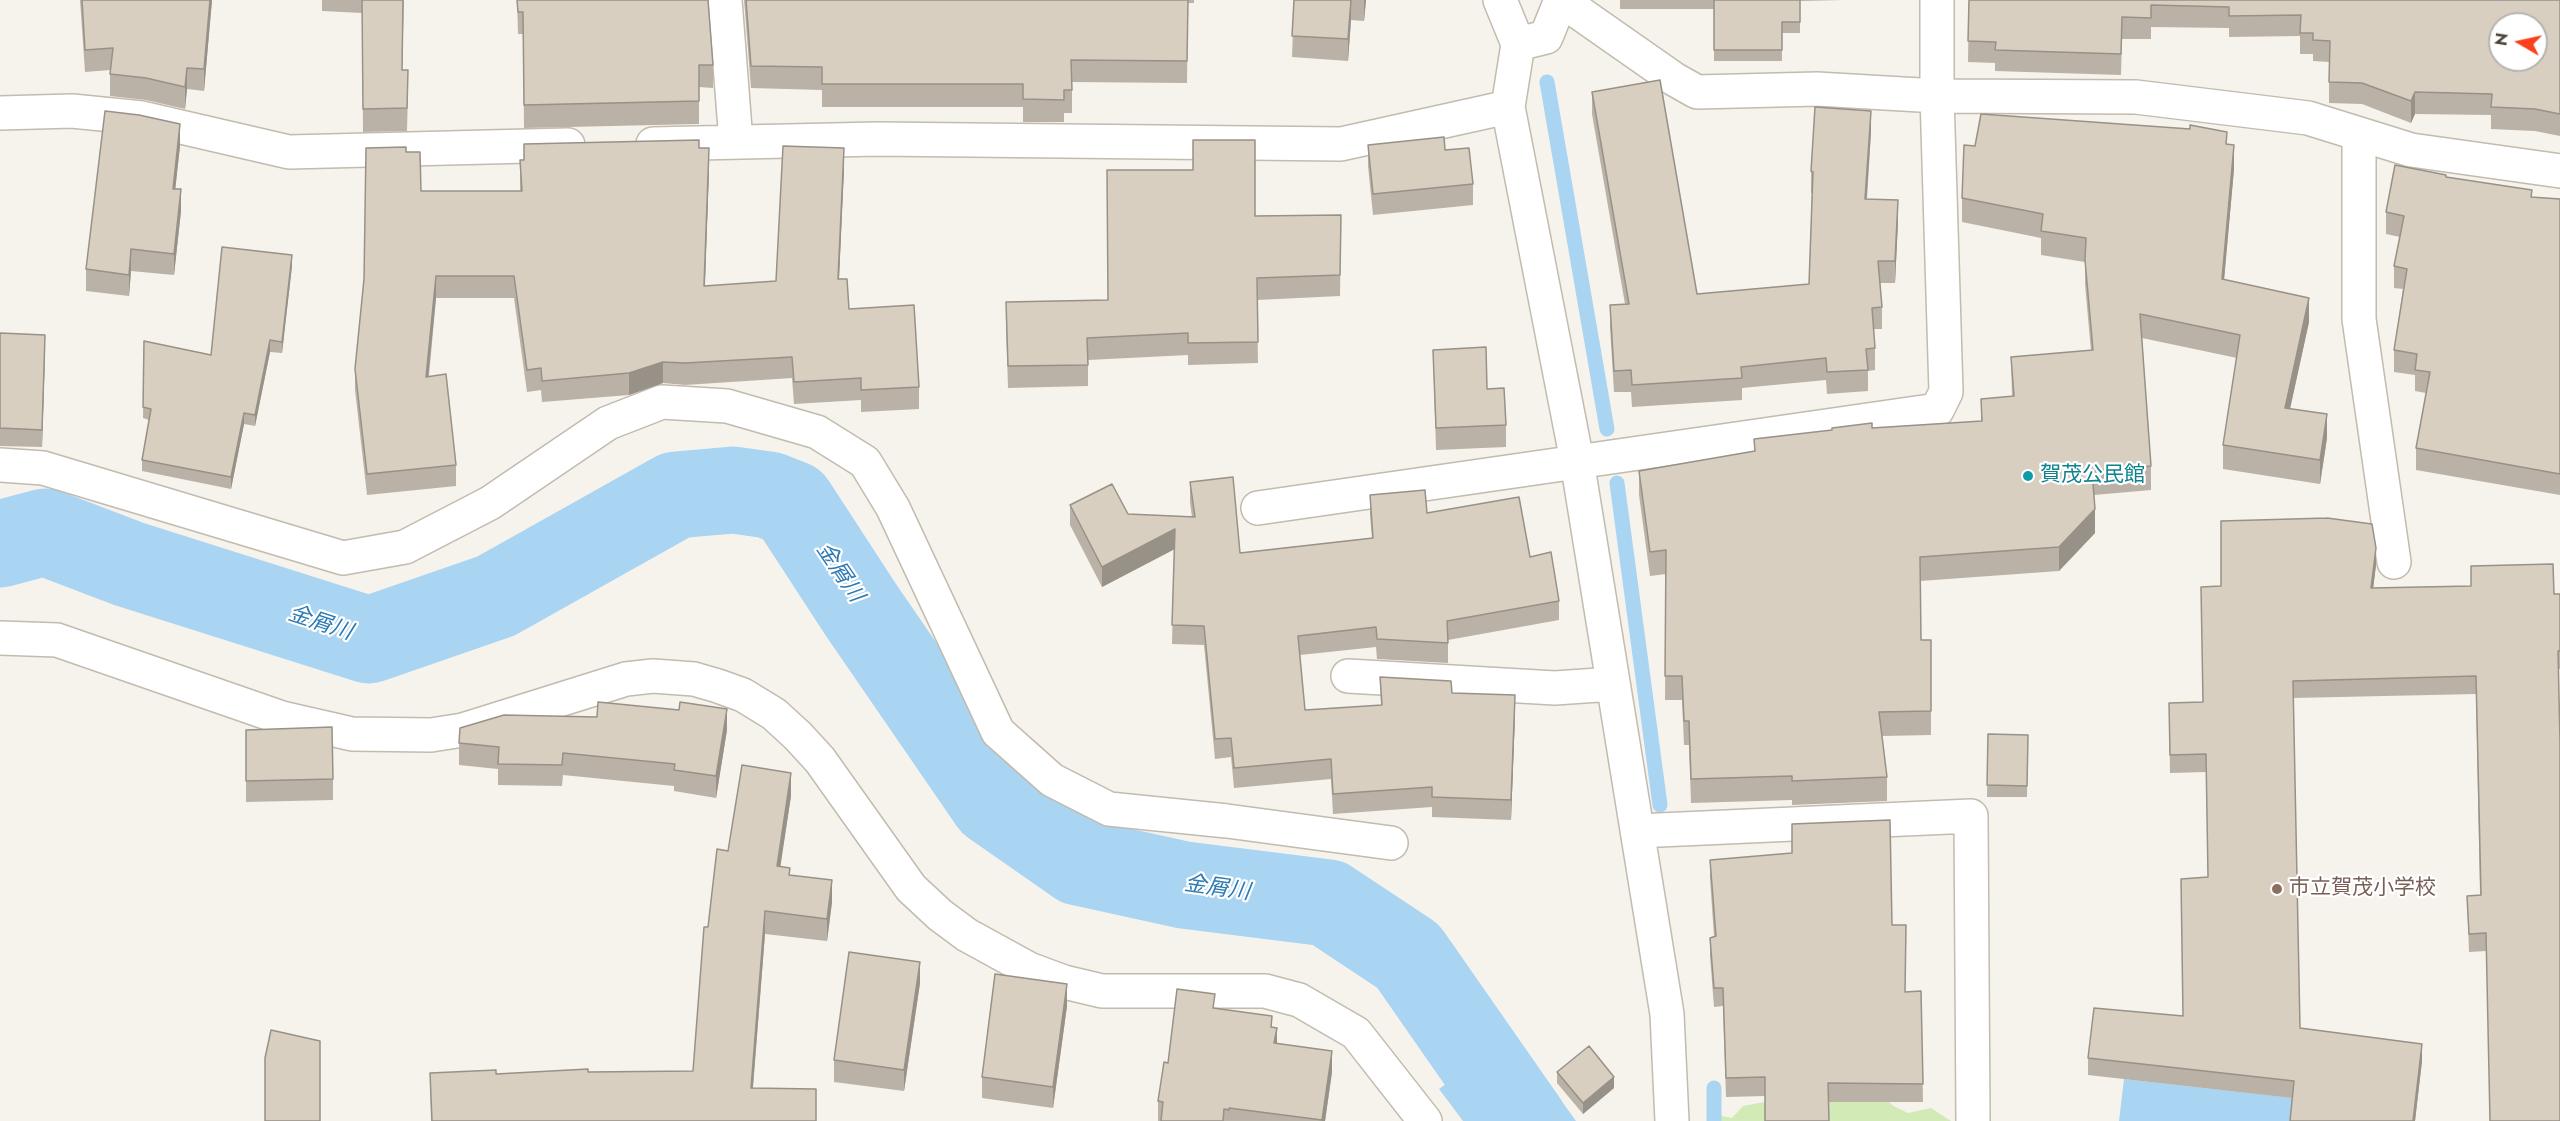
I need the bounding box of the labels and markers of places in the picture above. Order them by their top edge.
place label: 賀茂公民館 [2040,463,2145,489]
marker: 賀茂公民館 [2021,469,2035,483]
place label: 市立賀茂小学校 [2289,876,2436,902]
marker: 市立賀茂小学校 [2270,882,2284,896]

